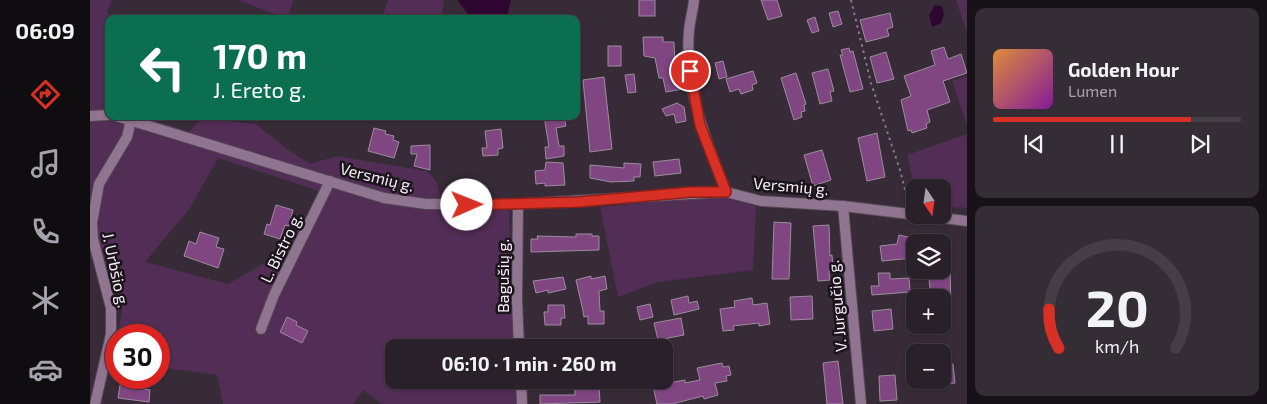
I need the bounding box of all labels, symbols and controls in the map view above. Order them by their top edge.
text: 06:09 [15,17,75,43]
text: 170 m [213,34,307,76]
icon: left [130,35,195,100]
pin [669,50,711,92]
icon: arrive [676,57,704,85]
text: Golden Hour [1068,58,1179,81]
text: J. Ereto g. [213,76,306,102]
icon: directions [28,77,63,112]
text: Lumen [1068,81,1117,100]
icon: previous [1020,130,1048,158]
icon: pause [1103,130,1131,158]
icon: next [1186,130,1214,158]
icon: music [28,146,63,181]
street label: Versmių g. [338,158,416,195]
street label: Versmių g. [753,173,830,198]
position arrow [440,178,492,230]
north arrow [906,179,951,224]
map controls [906,179,951,389]
street label: L. Bistro g. [256,210,306,286]
icon: phone [28,214,63,249]
street label: J. Urbšio g. [99,231,134,309]
button: layers [906,234,951,279]
street label: Bagušių g. [493,239,512,313]
street label: V. Jurgučio g. [823,259,850,353]
text: 20 [1085,275,1149,337]
icon: climate [28,283,63,318]
button: + [906,289,951,334]
speed limit sign: 30 [105,324,170,389]
text: km/h [1095,335,1139,357]
button: − [906,344,951,389]
icon: car [28,352,63,387]
text: 06:10 · 1 min · 260 m [441,352,617,375]

